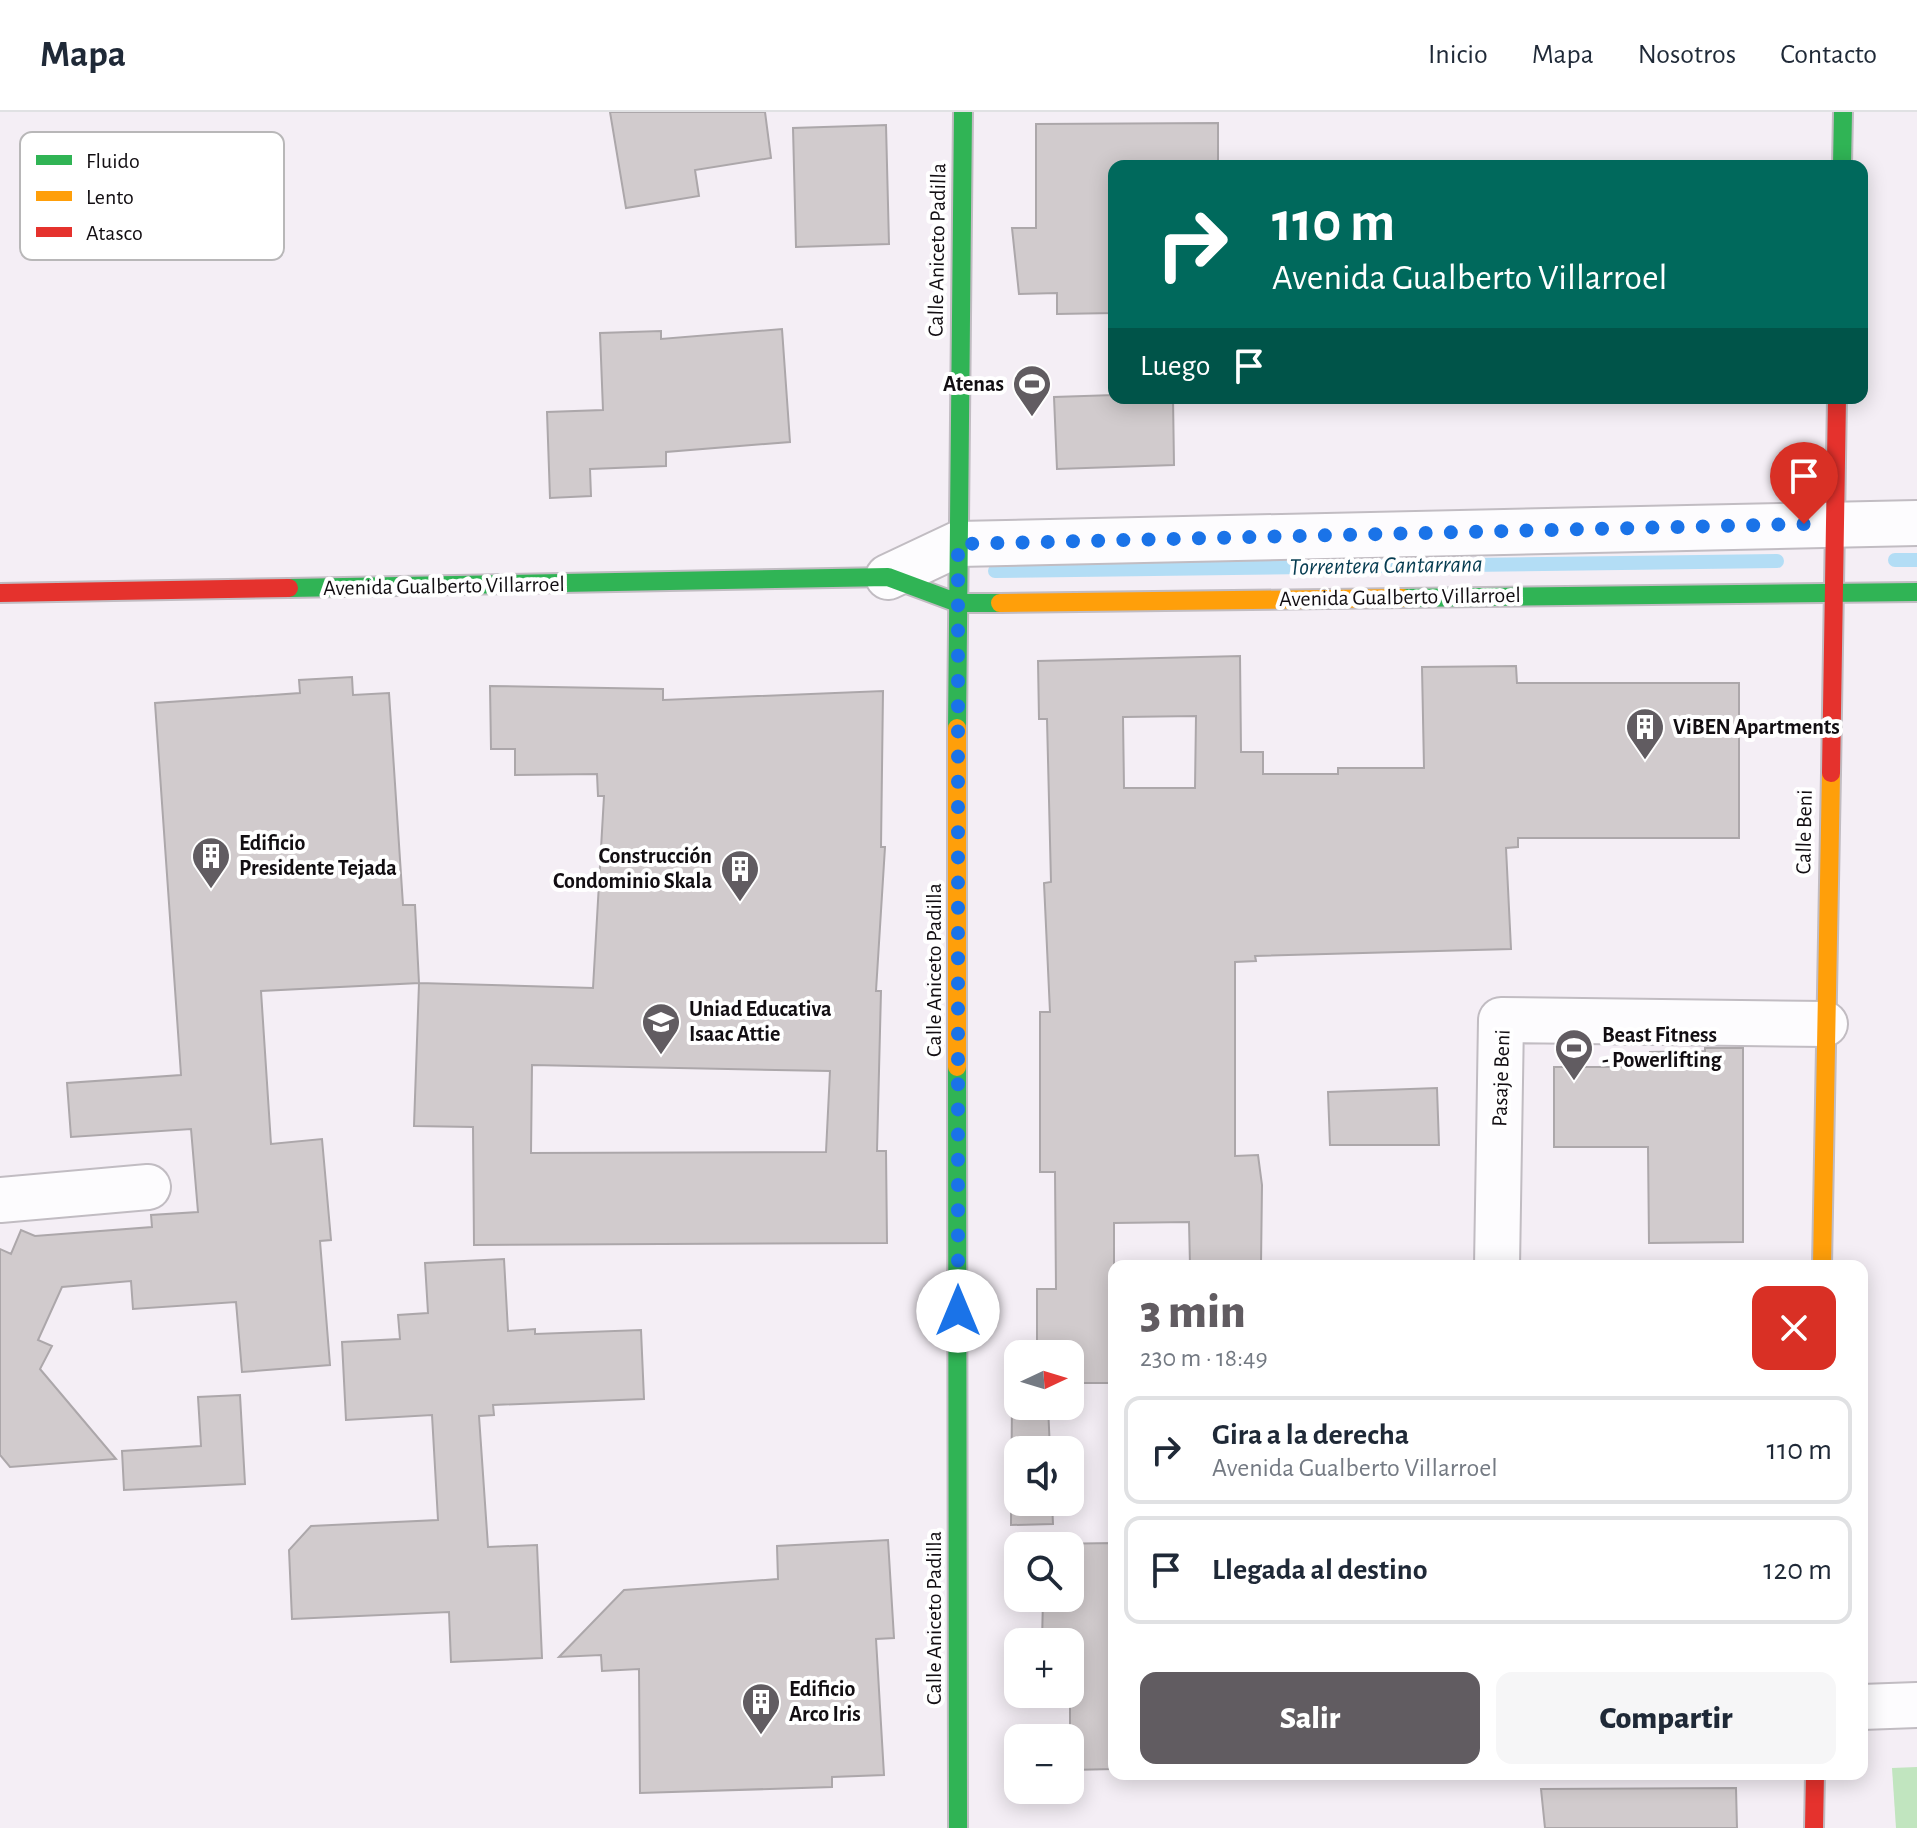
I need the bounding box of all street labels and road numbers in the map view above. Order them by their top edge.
street label: Calle Aniceto Padilla [924,163,950,337]
street label: Avenida Gualberto Villarroel [323,573,565,599]
street label: Avenida Gualberto Villarroel [1279,584,1521,610]
street label: Calle Beni [1792,789,1816,875]
street label: Calle Aniceto Padilla [923,883,945,1057]
street label: Pasaje Beni [1488,1029,1514,1127]
street label: Calle Aniceto Padilla [923,1531,945,1705]

